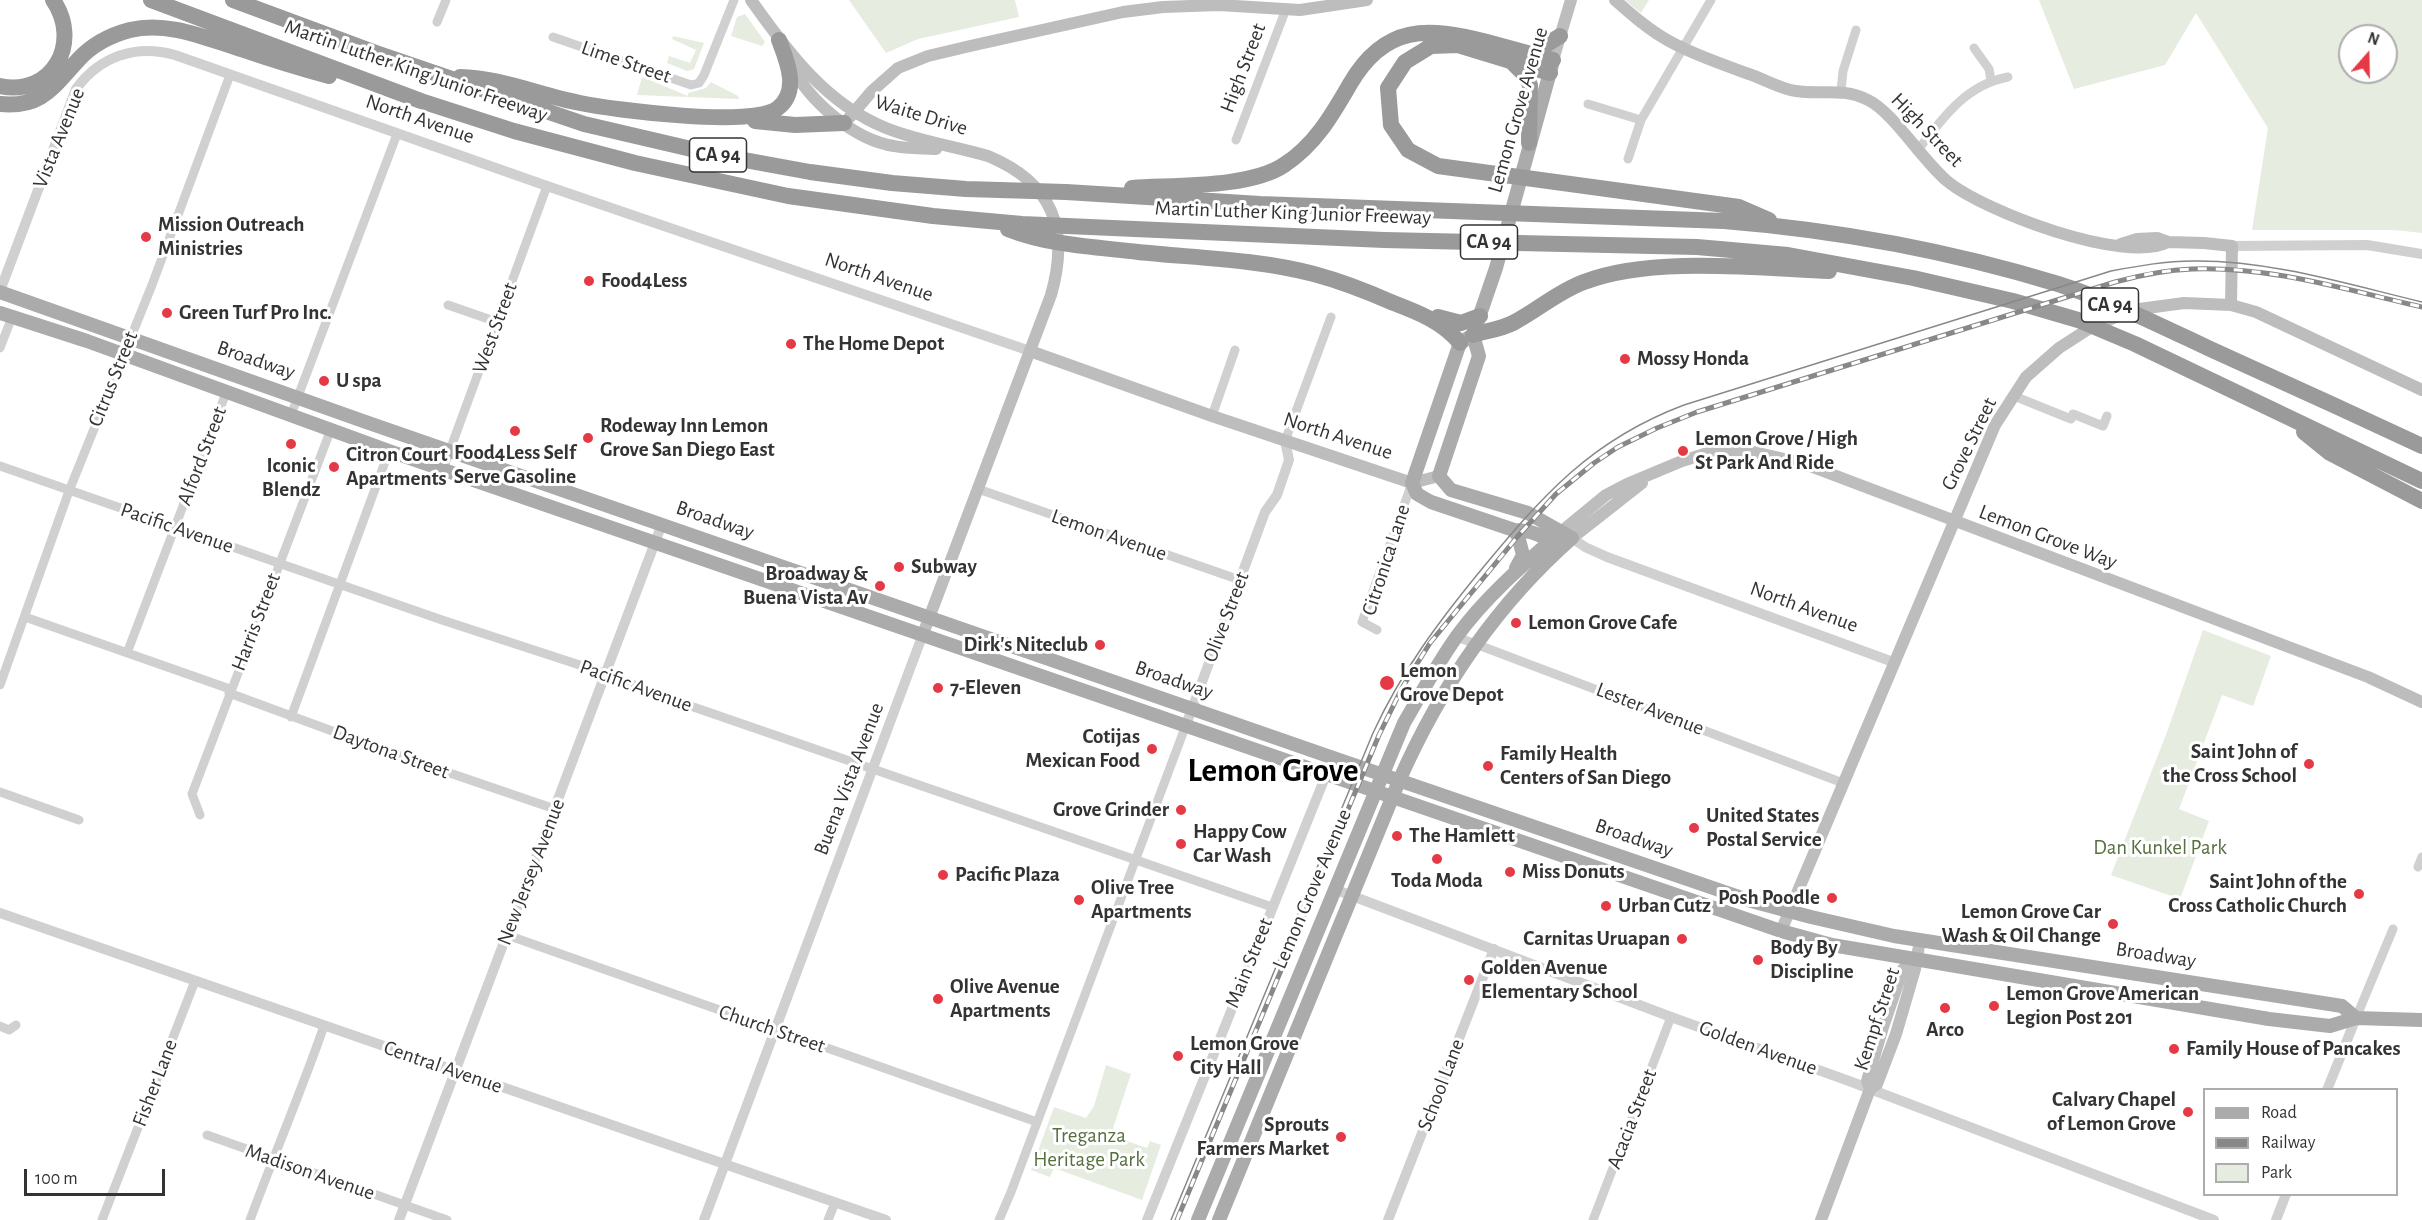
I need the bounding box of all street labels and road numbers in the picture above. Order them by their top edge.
street label: Martin Luther King Junior Freeway [281,14,551,128]
street label: High Street [1214,20,1272,116]
street label: Lemon Grove Avenue [1482,24,1554,196]
street label: Lime Street [578,35,674,89]
street label: Vista Avenue [28,84,90,192]
street label: High Street [1885,88,1969,172]
street label: North Avenue [362,89,478,149]
street label: Waite Drive [872,89,970,141]
road number: CA 94 [690,138,746,172]
street label: Martin Luther King Junior Freeway [1154,196,1432,230]
road number: CA 94 [1460,225,1518,259]
street label: North Avenue [821,247,937,307]
street label: West Street [467,279,523,377]
road number: CA 94 [2082,288,2138,322]
street label: Citrus Street [82,328,144,430]
street label: Broadway [214,335,298,385]
street label: Grove Street [1936,393,2002,495]
street label: Alford Street [172,403,232,509]
street label: North Avenue [1280,407,1396,465]
street label: Broadway [673,495,757,545]
street label: Pacific Avenue [117,497,237,559]
street label: Lemon Grove Way [1975,499,2121,575]
street label: Citronica Lane [1356,501,1416,619]
street label: Lemon Avenue [1048,503,1170,567]
street label: Olive Street [1197,568,1255,666]
street label: Harris Street [226,570,286,674]
street label: North Avenue [1747,576,1861,638]
street label: Pacific Avenue [576,654,696,718]
street label: Broadway [1132,655,1216,705]
street label: Lester Avenue [1593,677,1707,741]
street label: Buena Vista Avenue [808,699,890,859]
street label: Daytona Street [329,719,453,785]
street label: New Jersey Avenue [491,795,571,949]
street label: Lemon Grove Avenue [1267,805,1357,973]
street label: Broadway [1592,813,1676,863]
street label: Main Street [1220,914,1278,1012]
street label: Broadway [2114,936,2198,974]
street label: Kempf Street [1848,964,1906,1074]
street label: Church Street [715,999,829,1059]
street label: Golden Avenue [1696,1015,1820,1081]
street label: Central Avenue [380,1035,506,1099]
street label: School Lane [1412,1035,1470,1135]
street label: Fisher Lane [127,1036,183,1130]
street label: Acacia Street [1601,1065,1663,1173]
street label: Madison Avenue [242,1138,378,1206]

